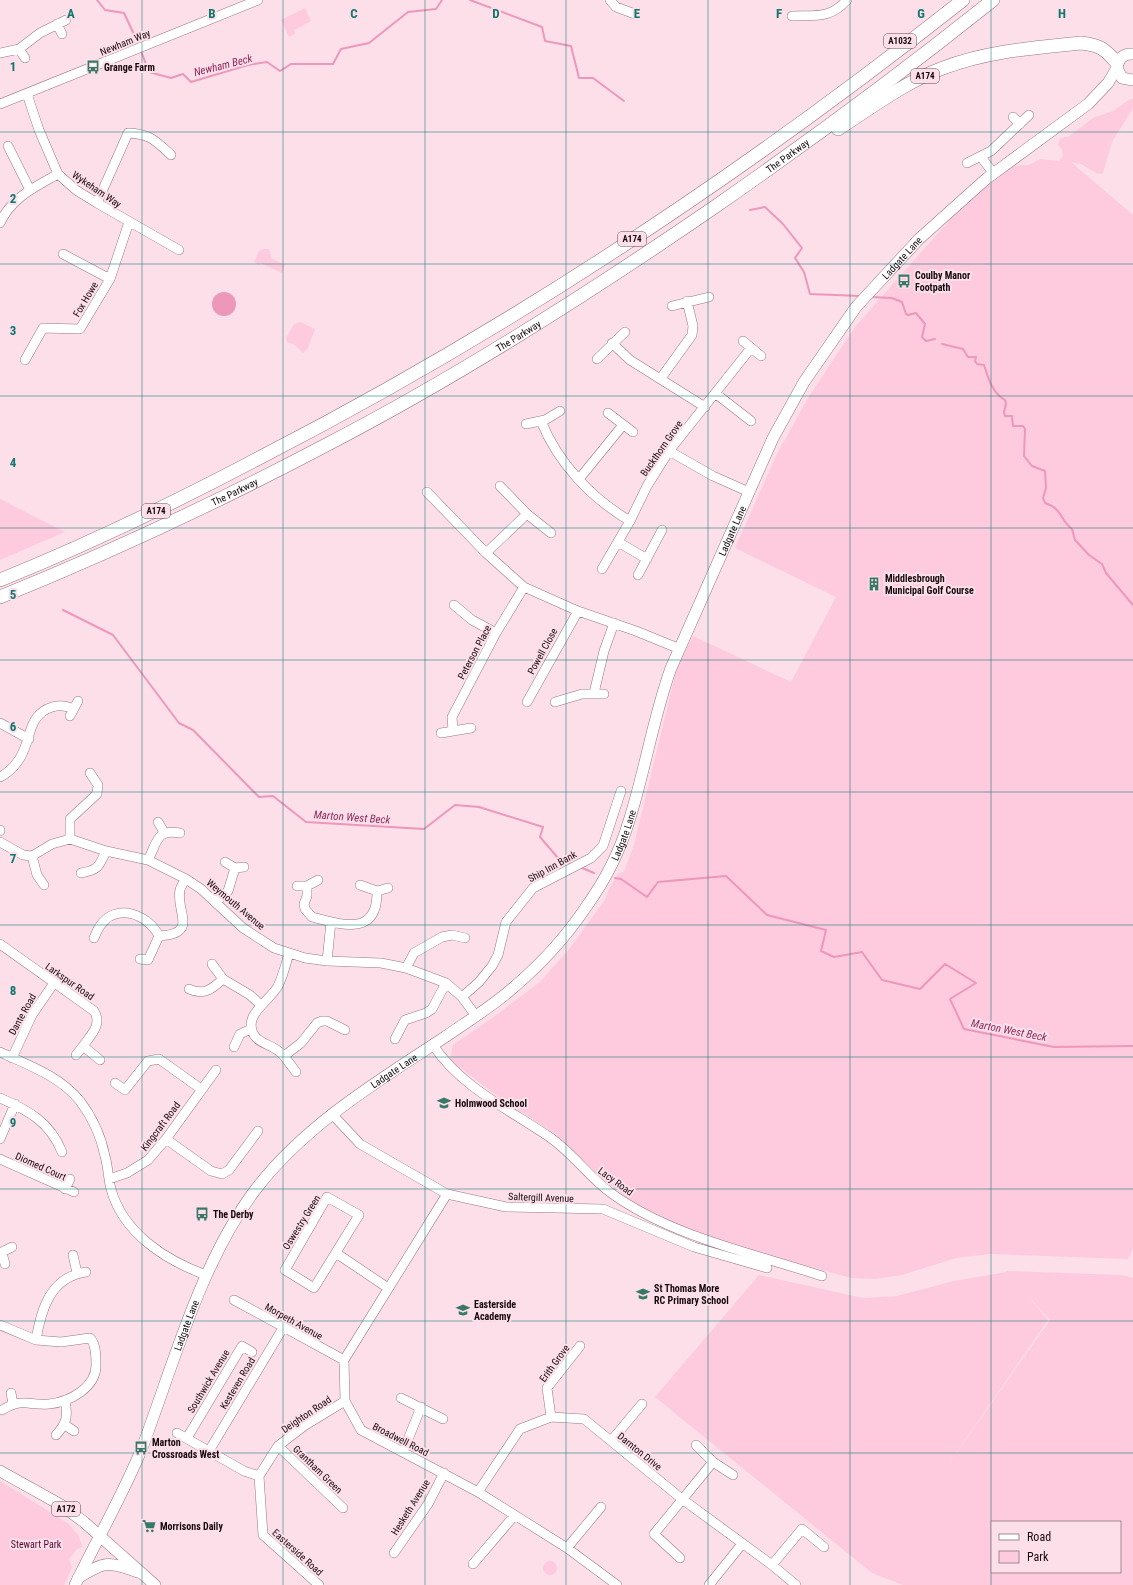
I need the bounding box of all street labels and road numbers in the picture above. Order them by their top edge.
street label: Newham Way [98,27,152,58]
road number: A1032 [884,34,916,48]
road number: A174 [911,69,939,83]
street label: The Parkway [764,137,811,175]
street label: Wykeham Way [70,169,123,210]
road number: A174 [618,232,646,246]
street label: Ladgate Lane [880,234,924,281]
street label: Fox Howe [71,280,100,319]
street label: The Parkway [494,318,543,354]
street label: Buckthorn Grove [638,418,685,478]
street label: The Parkway [210,476,260,508]
road number: A174 [142,504,170,518]
street label: Ladgate Lane [716,504,748,558]
street label: Peterson Place [456,623,493,681]
street label: Powell Close [525,626,560,676]
street label: Ladgate Lane [609,808,638,862]
street label: Ship Inn Bank [526,848,579,884]
street label: Weymouth Avenue [204,877,267,932]
street label: Larkspur Road [43,961,96,1002]
street label: Dante Road [7,992,38,1037]
street label: Ladgate Lane [369,1052,420,1091]
street label: Kingcraft Road [138,1100,182,1153]
street label: Diomed Court [14,1150,68,1183]
street label: Lacy Road [596,1165,635,1198]
street label: Saltergill Avenue [508,1191,574,1204]
street label: Oswestry Green [280,1193,323,1251]
street label: Ladgate Lane [172,1298,201,1352]
street label: Morpeth Avenue [263,1301,325,1342]
street label: Erith Grove [537,1342,572,1384]
street label: Southwick Avenue [185,1347,232,1415]
street label: Kesteven Road [218,1355,257,1411]
street label: Deighton Road [279,1394,333,1435]
street label: Broadwell Road [371,1421,431,1458]
street label: Darnton Drive [615,1430,664,1473]
street label: Grantham Green [291,1443,345,1496]
street label: Hesketh Avenue [389,1477,432,1537]
road number: A172 [52,1502,80,1516]
street label: Easterside Road [270,1527,325,1578]

